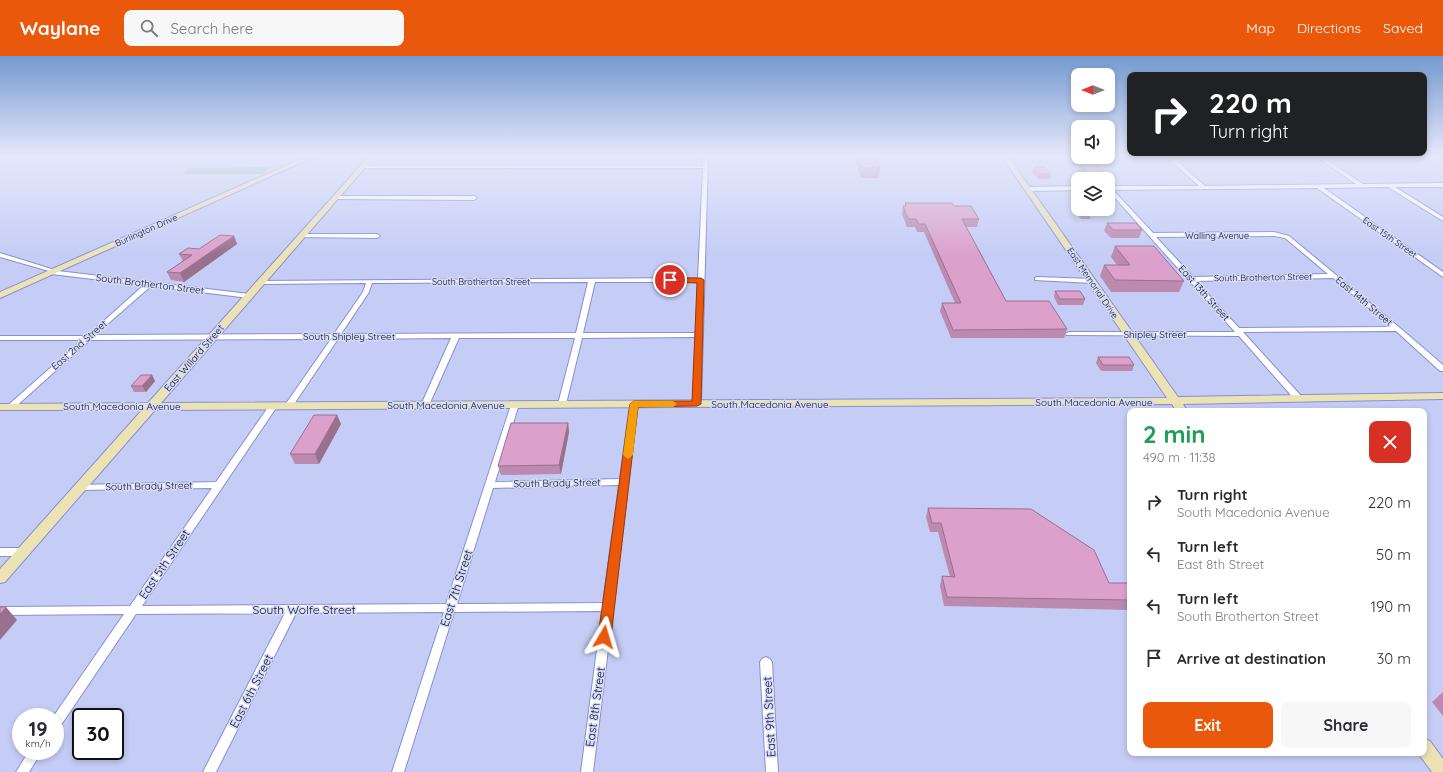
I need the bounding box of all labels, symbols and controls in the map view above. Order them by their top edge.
search box [124,10,404,46]
text: Waylane [20,16,100,40]
icon: search [138,17,160,39]
text: Search here [170,19,253,38]
text: Map [1246,19,1275,37]
text: Directions [1297,19,1361,37]
text: Saved [1383,19,1423,37]
north arrow [1071,68,1115,112]
map controls [1071,68,1115,216]
text: 220 m [1209,85,1292,120]
icon: right [1143,88,1195,140]
button: sound [1071,120,1115,164]
text: Turn right [1209,120,1289,143]
button: layers [1071,172,1115,216]
street label: Burlington Drive [113,211,179,249]
street label: East 15th Street [1361,214,1419,260]
street label: Walling Avenue [1185,230,1249,241]
street label: East Memorial Drive [1065,245,1121,321]
street label: East 13th Street [1176,262,1233,324]
pin [653,263,687,297]
icon: arrive [659,269,681,291]
street label: South Brotherton Street [95,271,206,297]
street label: South Brotherton Street [1214,271,1312,283]
street label: East 14th Street [1333,273,1396,329]
street label: South Brotherton Street [432,276,530,287]
street label: East 2nd Street [48,317,110,373]
street label: East Willard Street [161,321,227,394]
street label: Shipley Street [1123,328,1187,341]
street label: South Shipley Street [303,330,396,343]
street label: South Macedonia Avenue [1035,396,1153,409]
street label: South Macedonia Avenue [711,398,829,411]
street label: South Macedonia Avenue [387,399,505,412]
street label: South Macedonia Avenue [63,400,181,413]
text: 2 min [1143,419,1205,449]
button: close [1369,421,1411,463]
text: 490 m · 11:38 [1143,449,1216,465]
street label: South Brady Street [513,476,601,490]
street label: South Brady Street [105,479,193,493]
text: Turn right [1177,485,1248,504]
icon: right [1143,491,1165,513]
text: 220 m [1368,493,1411,512]
text: South Macedonia Avenue [1177,504,1330,520]
street label: East 5th Street [135,526,193,602]
text: Turn left [1177,537,1239,556]
icon: left [1143,543,1165,565]
text: 50 m [1376,545,1411,564]
street label: East 7th Street [436,548,476,628]
text: East 8th Street [1177,556,1264,572]
text: Turn left [1177,589,1239,608]
icon: left [1143,595,1165,617]
text: 190 m [1370,597,1411,616]
street label: South Wolfe Street [252,602,356,617]
text: South Brotherton Street [1177,608,1319,624]
position arrow [583,616,625,658]
icon: arrive [1143,647,1165,669]
text: Arrive at destination [1177,649,1326,668]
text: 30 m [1376,649,1411,668]
street label: East 6th Street [226,652,276,730]
street label: East 8th Street [582,666,608,748]
street label: East 9th Street [759,676,779,758]
button: Exit [1143,702,1273,748]
button: Share [1281,702,1411,748]
speed limit sign: 30 [72,708,124,760]
text: 19 [28,716,48,741]
text: km/h [25,737,51,750]

